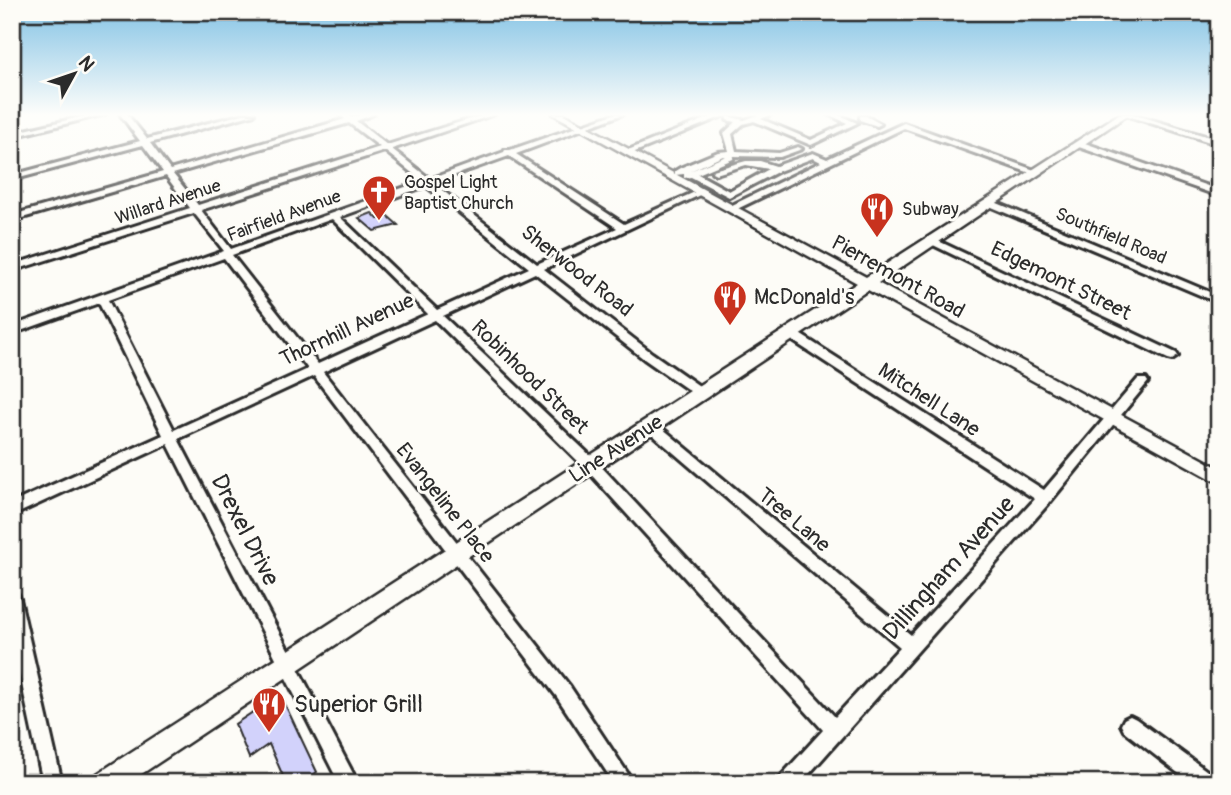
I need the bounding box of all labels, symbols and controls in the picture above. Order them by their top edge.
north arrow [38,38,108,108]
text: N [73,51,100,76]
place label: Gospel Light Baptist Church [404,171,513,215]
church icon: Gospel Light Baptist Church [360,173,398,222]
street label: Willard Avenue [112,174,224,230]
street label: Fairfield Avenue [224,185,344,247]
restaurant icon: Subway [858,190,896,239]
place label: Subway [902,198,959,221]
street label: Southfield Road [1052,202,1170,270]
street label: Sherwood Road [515,219,639,323]
street label: Pierremont Road [827,229,969,325]
street label: Edgemont Street [986,235,1136,327]
restaurant icon: McDonald's [711,278,749,327]
place label: McDonald's [754,284,855,311]
street label: Thornhill Avenue [276,287,419,373]
street label: Robinhood Street [465,314,595,440]
street label: Mitchell Lane [873,357,986,443]
street label: Line Avenue [564,408,669,489]
street label: Evangeline Place [390,438,501,569]
street label: Drexel Drive [205,470,285,591]
street label: Tree Lane [752,482,836,559]
street label: Dillingham Avenue [877,490,1021,646]
restaurant icon: Superior Grill [250,685,288,734]
place label: Superior Grill [294,690,423,719]

